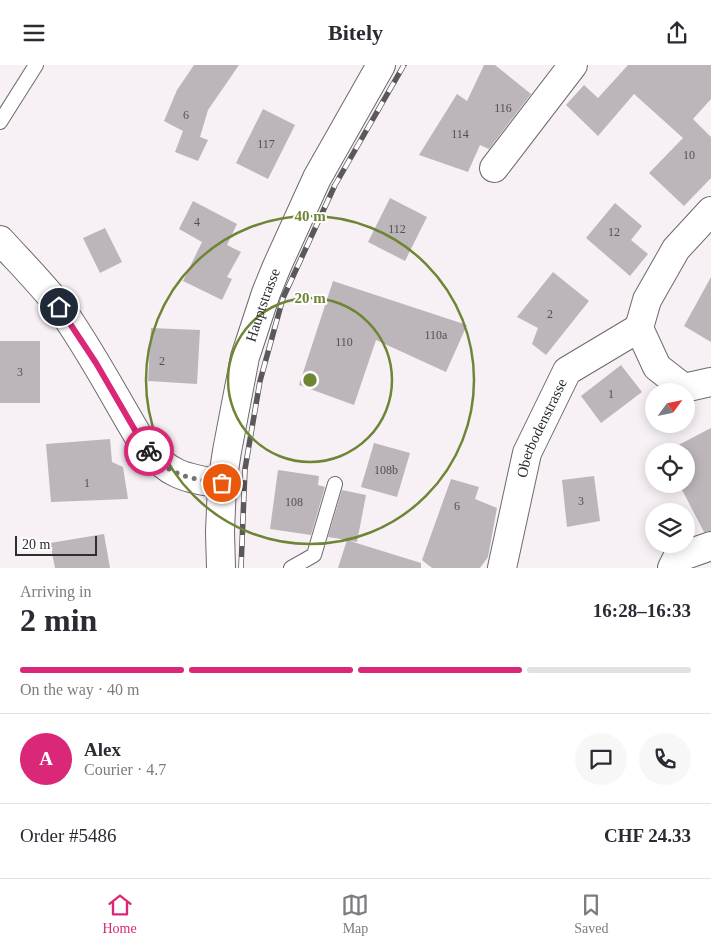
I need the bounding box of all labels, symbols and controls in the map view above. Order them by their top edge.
icon: menu [20,19,48,47]
icon: share [663,19,691,47]
text: Bitely [328,20,383,45]
house number: 116 [494,101,512,115]
house number: 6 [183,108,189,122]
house number: 114 [451,127,469,141]
house number: 117 [257,137,275,151]
house number: 10 [683,148,695,162]
text: 40 m [294,208,326,224]
house number: 4 [194,215,200,229]
house number: 112 [388,222,406,236]
house number: 12 [608,225,620,239]
street label: Hauptstrasse [243,266,283,344]
pin [38,286,80,328]
text: 20 m [294,290,326,306]
icon: home [45,293,73,321]
house number: 2 [547,307,553,321]
house number: 110a [425,328,448,342]
house number: 110 [335,335,353,349]
house number: 2 [159,354,165,368]
house number: 3 [17,365,23,379]
centre of rings [301,371,319,389]
street label: Oberbodenstrasse [514,376,570,479]
north arrow [645,383,695,433]
map controls [645,383,695,553]
house number: 1 [608,387,614,401]
courier [124,426,174,476]
icon: bike [135,437,163,465]
button: locate [645,443,695,493]
pin [201,462,243,504]
house number: 108b [374,463,398,477]
icon: bag [208,469,236,497]
house number: 1 [84,476,90,490]
house number: 3 [578,494,584,508]
house number: 108 [285,495,303,509]
house number: 6 [454,499,460,513]
button: layers [645,503,695,553]
scale bar [15,533,98,556]
text: 20 m [22,537,50,552]
text: Arriving in [20,583,92,600]
text: 16:28–16:33 [593,600,691,621]
text: 2 min [20,602,97,638]
text: On the way · 40 m [20,681,140,698]
button: chat [575,733,627,785]
button: phone [639,733,691,785]
text: Alex [84,739,121,760]
text: A [39,748,53,769]
text: Courier · 4.7 [84,761,166,778]
text: Order #5486 [20,825,117,846]
text: CHF 24.33 [604,825,691,846]
tab: Home [102,891,137,937]
tab: Map [341,891,369,937]
tab: Saved [574,891,609,937]

